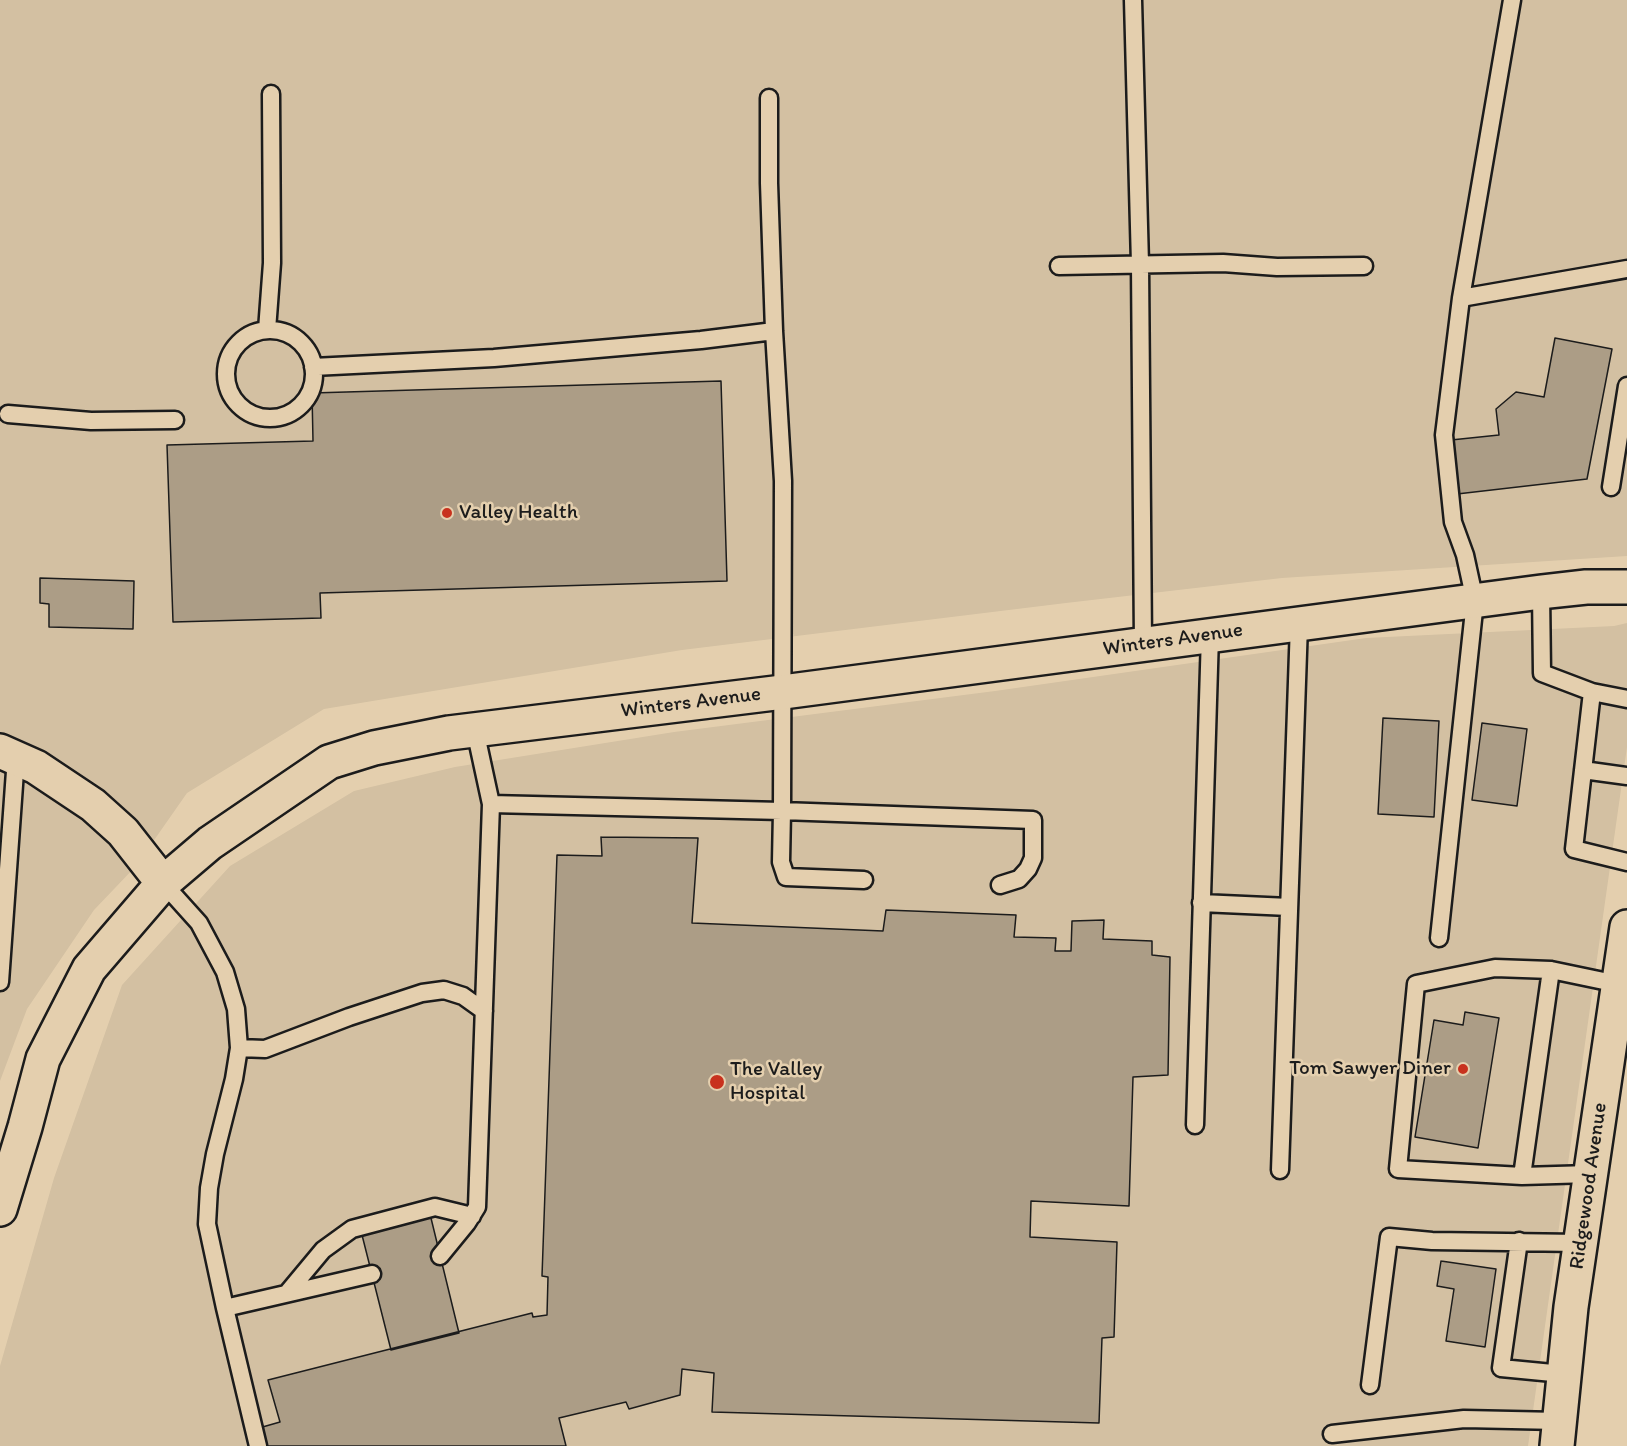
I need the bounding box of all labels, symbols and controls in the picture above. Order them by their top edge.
place label: Valley Health [459,500,578,526]
marker: Valley Health [440,506,454,520]
street label: Winters Avenue [1101,618,1245,662]
street label: Winters Avenue [619,682,763,724]
place label: Tom Sawyer Diner [1289,1056,1451,1082]
place label: The Valley Hospital [730,1057,822,1107]
marker: Tom Sawyer Diner [1456,1062,1470,1076]
marker: The Valley Hospital [708,1073,726,1091]
street label: Ridgewood Avenue [1565,1101,1613,1271]

